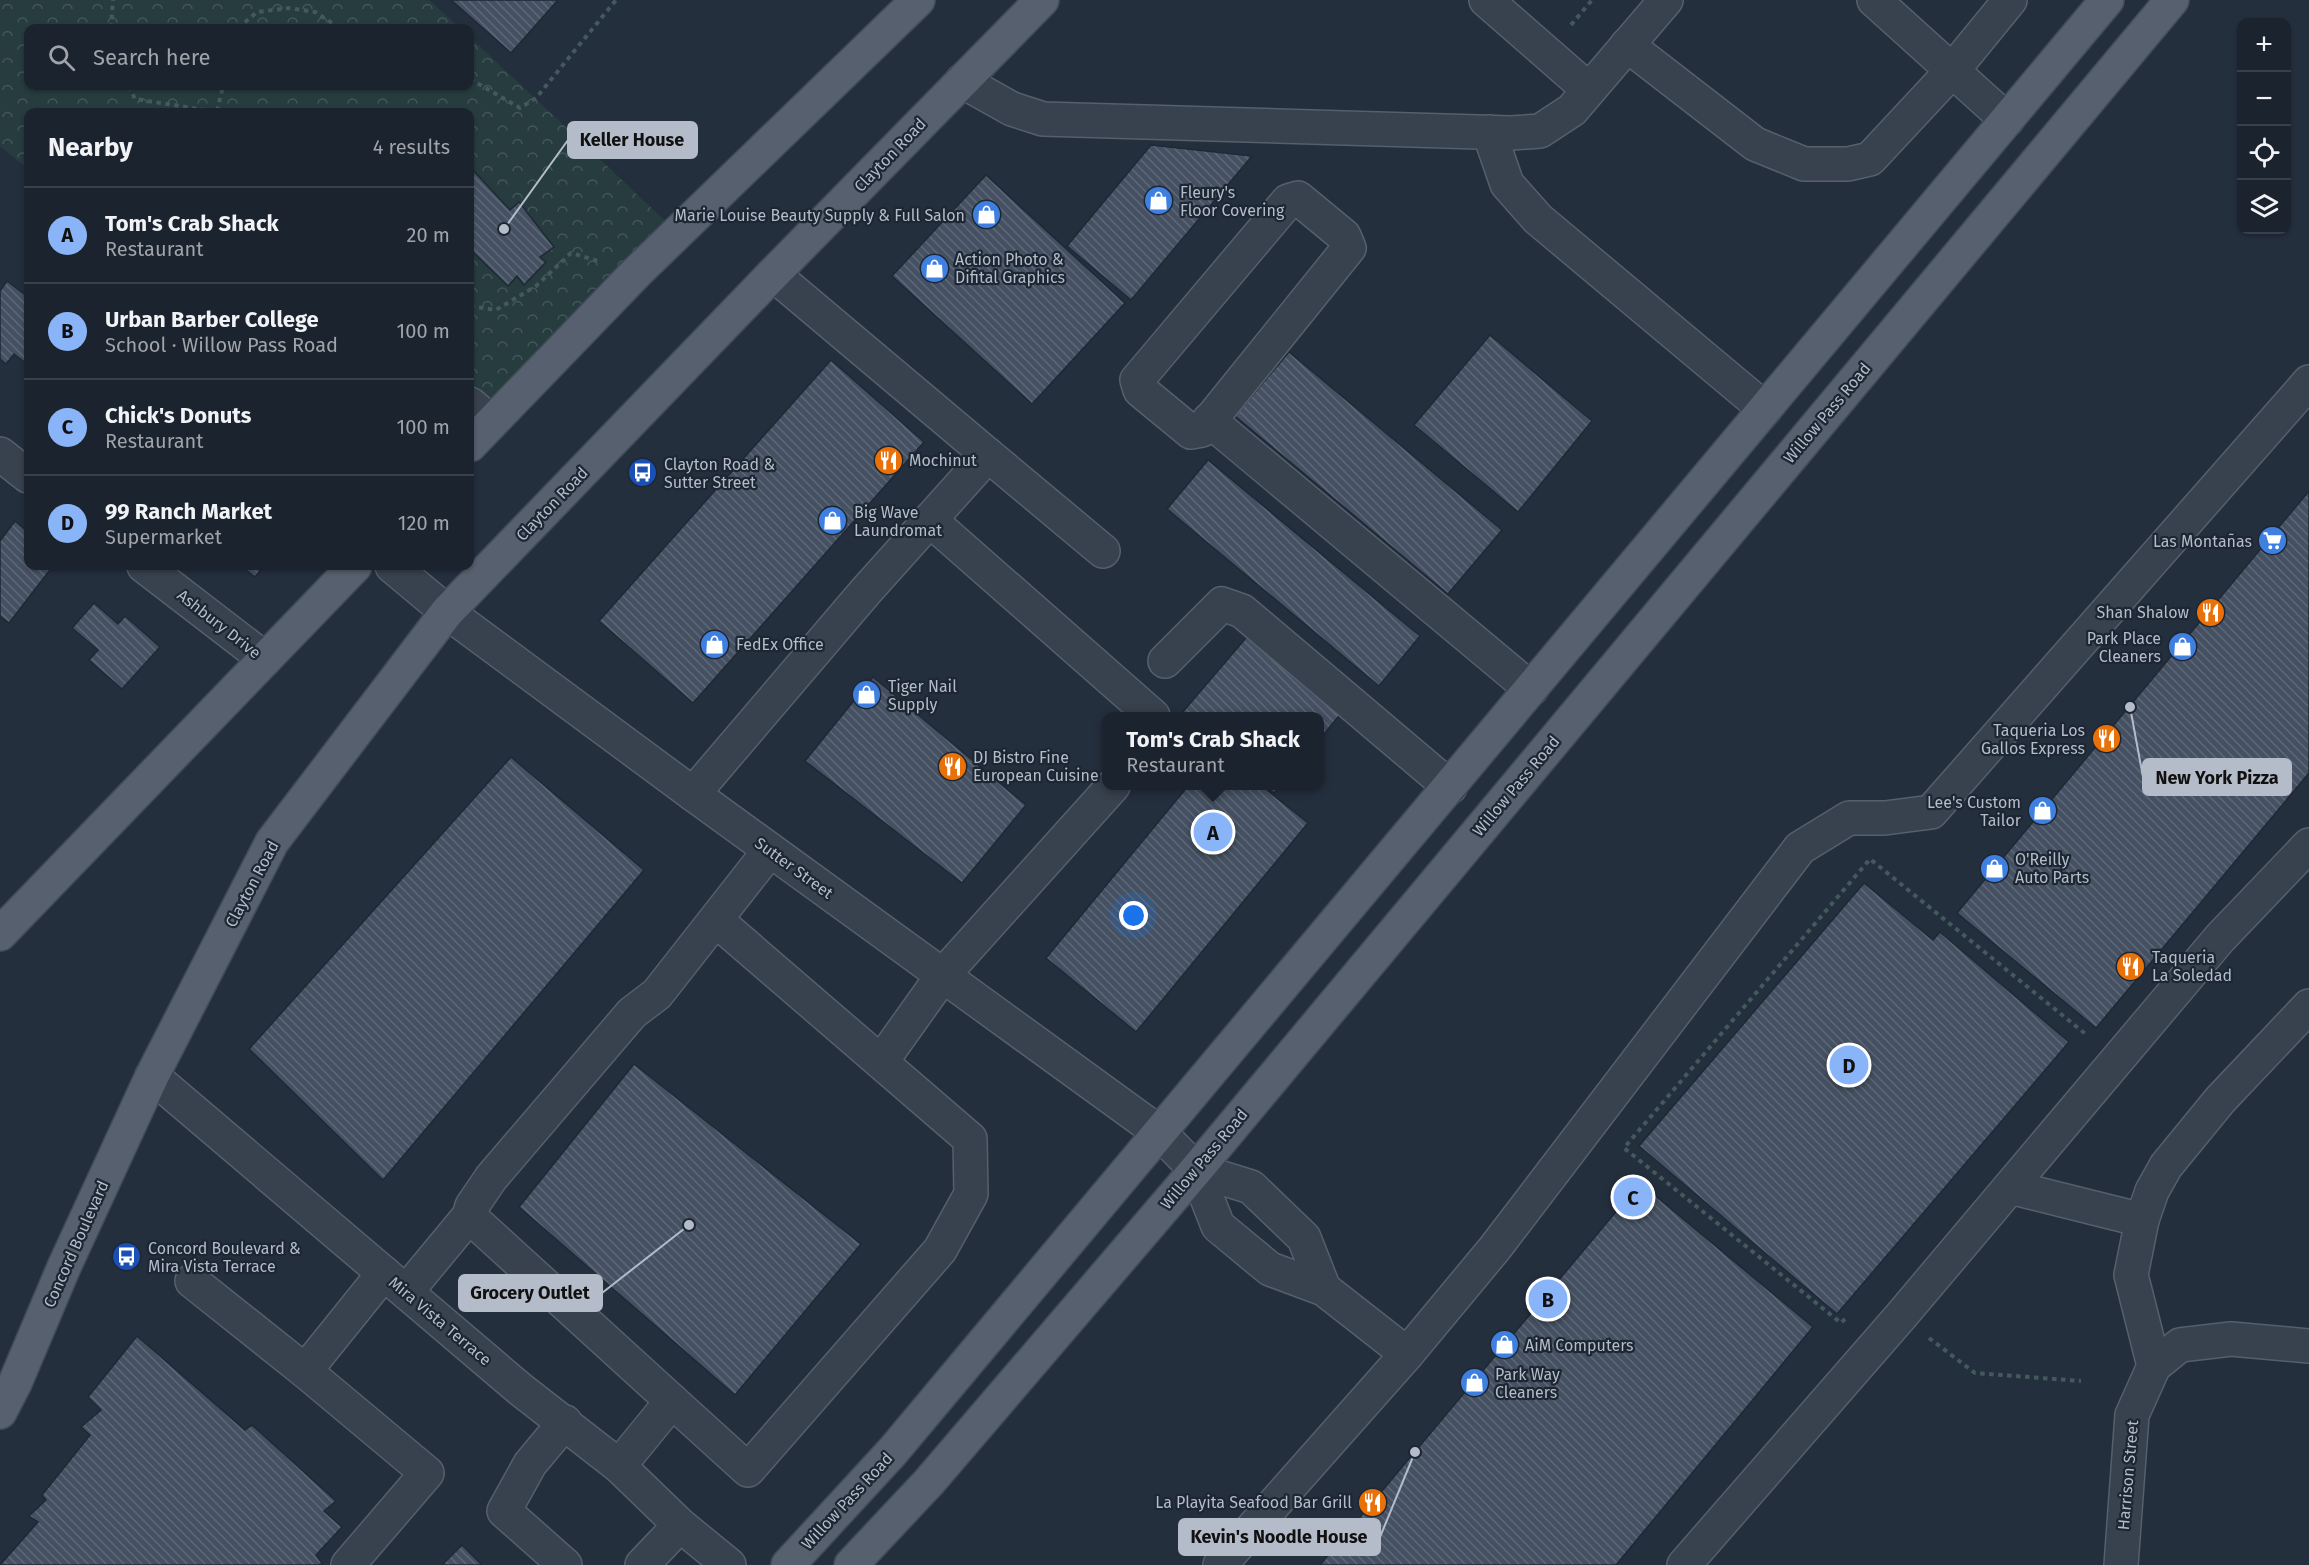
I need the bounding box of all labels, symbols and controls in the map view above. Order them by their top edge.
map controls [2237,18,2291,234]
button: + [2237,18,2291,72]
search box [24,24,474,90]
icon: search [45,41,78,74]
text: Search here [93,44,211,71]
button: − [2237,72,2291,126]
street label: Clayton Road [850,114,930,196]
callout: Keller House [568,122,697,158]
button: locate [2237,126,2291,180]
text: Keller House [580,129,684,151]
text: Nearby [48,132,133,163]
text: 4 results [373,135,450,159]
button: layers [2237,180,2291,234]
place label: Fleury's Floor Covering [1180,183,1285,220]
shop icon: Fleury's Floor Covering [1143,185,1175,217]
shop icon: Marie Louise Beauty Supply & Full Salon [970,199,1002,231]
place label: Marie Louise Beauty Supply & Full Salon [675,206,965,225]
text: Tom's Crab Shack [105,210,279,237]
text: A [62,223,73,247]
text: 20 m [407,223,450,247]
text: Restaurant [105,237,203,261]
place label: Action Photo & Difital Graphics [955,250,1065,287]
shop icon: Action Photo & Difital Graphics [918,252,950,284]
text: Urban Barber College [105,306,319,333]
text: B [61,319,74,343]
text: 100 m [397,319,450,343]
text: School · Willow Pass Road [105,333,338,357]
street label: Willow Pass Road [1780,359,1874,467]
text: Chick's Donuts [105,402,251,429]
text: C [62,415,73,439]
text: 100 m [397,415,450,439]
text: Restaurant [105,429,203,453]
restaurant icon: Mochinut [872,444,904,476]
place label: Mochinut [909,451,977,470]
place label: Clayton Road & Sutter Street [664,455,775,492]
bus stop icon: Clayton Road & Sutter Street [627,457,659,489]
street label: Clayton Road [512,463,592,545]
text: 99 Ranch Market [105,498,272,525]
place label: Big Wave Laundromat [854,503,942,540]
shop icon: Big Wave Laundromat [817,505,849,537]
text: D [61,511,74,535]
text: 120 m [398,511,450,535]
text: Supermarket [105,525,222,549]
supermarket icon: Las Montañas [2257,525,2289,557]
place label: Las Montañas [2153,532,2252,551]
street label: Ashbury Drive [173,586,265,662]
restaurant icon: Shan Shalow [2194,596,2226,628]
place label: Shan Shalow [2097,603,2190,622]
shop icon: FedEx Office [699,628,731,660]
place label: Park Place Cleaners [2087,629,2161,666]
shop icon: Park Place Cleaners [2166,631,2198,663]
place label: FedEx Office [736,635,824,654]
place label: Tiger Nail Supply [888,677,957,714]
shop icon: Tiger Nail Supply [851,679,883,711]
popup [1102,712,1324,790]
place label: Taqueria Los Gallos Express [1981,721,2085,758]
restaurant icon: Taqueria Los Gallos Express [2090,723,2122,755]
text: Tom's Crab Shack [1126,726,1300,753]
street label: Willow Pass Road [1469,732,1563,840]
place label: DJ Bistro Fine European Cuisine [973,748,1099,785]
restaurant icon: DJ Bistro Fine European Cuisine [936,750,968,782]
text: Restaurant [1126,753,1225,777]
callout: New York Pizza [2143,759,2291,795]
text: New York Pizza [2155,767,2279,789]
place label: Lee's Custom Tailor [1927,793,2022,830]
shop icon: Lee's Custom Tailor [2026,795,2058,827]
pin: A [1194,810,1232,854]
street label: Sutter Street [751,833,837,903]
street label: Clayton Road [221,838,283,930]
place label: O'Reilly Auto Parts [2015,850,2089,887]
shop icon: O'Reilly Auto Parts [1978,852,2010,884]
your location [1119,901,1148,930]
place label: Taqueria La Soledad [2152,948,2232,985]
restaurant icon: Taqueria La Soledad [2115,950,2147,982]
pin: D [1830,1042,1868,1088]
street label: Willow Pass Road [1157,1105,1251,1213]
pin: C [1614,1174,1652,1220]
street label: Concord Boulevard [40,1178,112,1310]
place label: Concord Boulevard & Mira Vista Terrace [148,1239,301,1276]
bus stop icon: Concord Boulevard & Mira Vista Terrace [111,1241,143,1273]
street label: Mira Vista Terrace [385,1273,495,1369]
callout: Grocery Outlet [459,1275,602,1311]
pin: B [1528,1276,1568,1322]
text: Grocery Outlet [470,1282,591,1304]
shop icon: AiM Computers [1488,1329,1520,1361]
place label: AiM Computers [1525,1336,1634,1355]
place label: Park Way Cleaners [1495,1365,1560,1402]
shop icon: Park Way Cleaners [1458,1367,1490,1399]
street label: Harrison Street [2114,1419,2142,1531]
street label: Willow Pass Road [797,1449,897,1553]
restaurant icon: La Playita Seafood Bar Grill [1357,1486,1389,1518]
place label: La Playita Seafood Bar Grill [1155,1493,1352,1512]
callout: Kevin's Noodle House [1179,1519,1380,1555]
text: Kevin's Noodle House [1190,1526,1368,1548]

